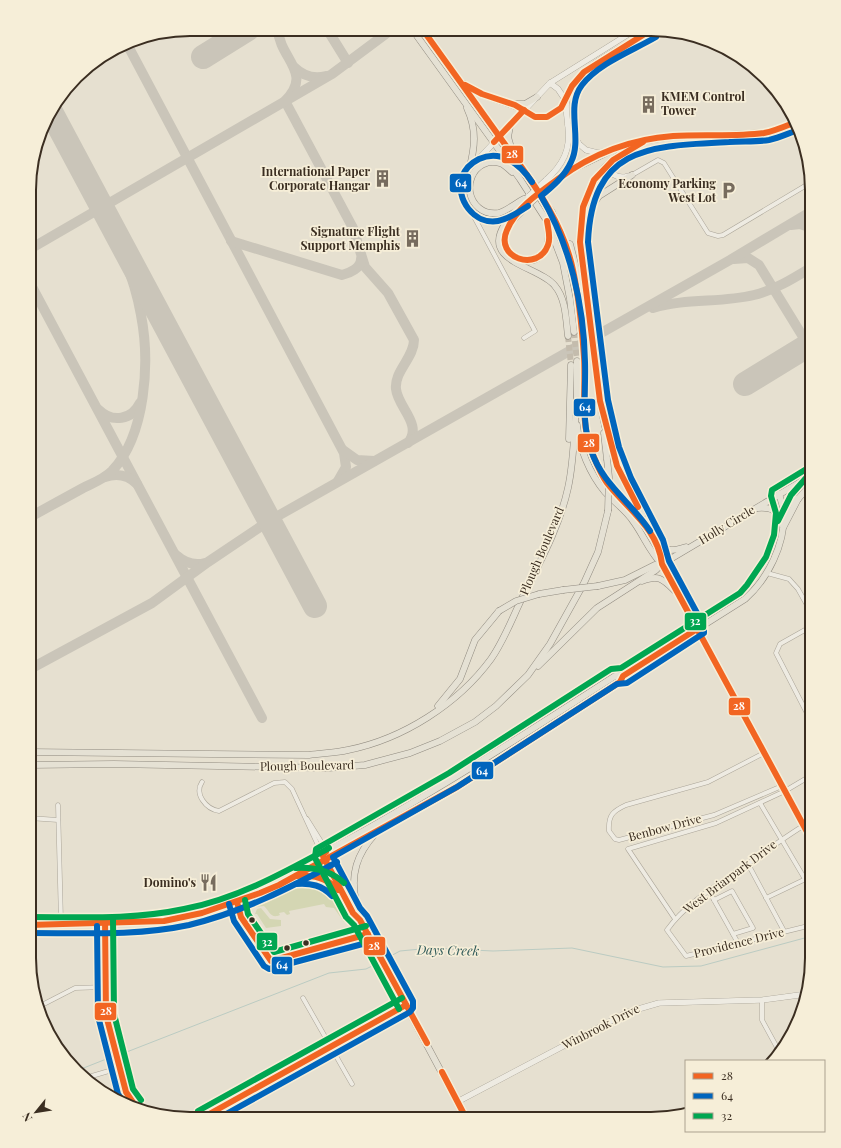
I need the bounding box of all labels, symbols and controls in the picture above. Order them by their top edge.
place label: KMEM Control Tower [661,88,745,118]
building icon: KMEM Control Tower [638,94,658,114]
line badge: 28 [501,145,524,164]
text: 28 [506,146,518,161]
place label: International Paper Corporate Hangar [261,163,370,193]
building icon: International Paper Corporate Hangar [373,169,393,189]
line badge: 64 [449,173,472,193]
text: 64 [455,175,467,190]
place label: Economy Parking West Lot [618,175,717,205]
parking icon: Economy Parking West Lot [719,181,739,201]
place label: Signature Flight Support Memphis [300,223,401,253]
building icon: Signature Flight Support Memphis [403,229,423,249]
line badge: 64 [573,398,596,417]
text: 64 [579,399,591,414]
line badge: 28 [577,433,600,453]
text: 28 [583,435,595,450]
street label: Holly Circle [695,501,758,547]
street label: Plough Boulevard [515,504,567,597]
line badge: 32 [684,612,707,631]
text: 32 [689,613,701,628]
line badge: 28 [728,697,751,716]
text: 28 [733,698,745,713]
street label: Plough Boulevard [260,756,354,774]
line badge: 64 [471,761,494,780]
text: 64 [476,763,488,778]
street label: Benbow Drive [626,810,703,844]
street label: West Briarpark Drive [679,836,779,917]
restaurant icon: Domino's [199,873,219,893]
place label: Domino's [143,874,196,890]
unlabelled marker [247,915,257,925]
street label: Providence Drive [692,923,786,961]
line badge: 32 [256,932,278,951]
text: 32 [261,934,273,949]
line badge: 28 [363,936,386,956]
unlabelled marker [301,938,311,948]
text: 28 [368,938,380,953]
water label: Days Creek [416,940,480,959]
unlabelled marker [282,943,292,953]
line badge: 64 [271,956,293,975]
text: 64 [276,957,288,972]
street label: Winbrook Drive [558,1000,642,1053]
line badge: 28 [94,1002,117,1021]
text: 28 [100,1003,112,1018]
legend [685,1060,825,1132]
text: 28 [721,1067,733,1083]
text: 64 [721,1087,733,1103]
north arrow [16,1092,56,1132]
text: 32 [721,1107,732,1123]
text: N [18,1110,35,1124]

